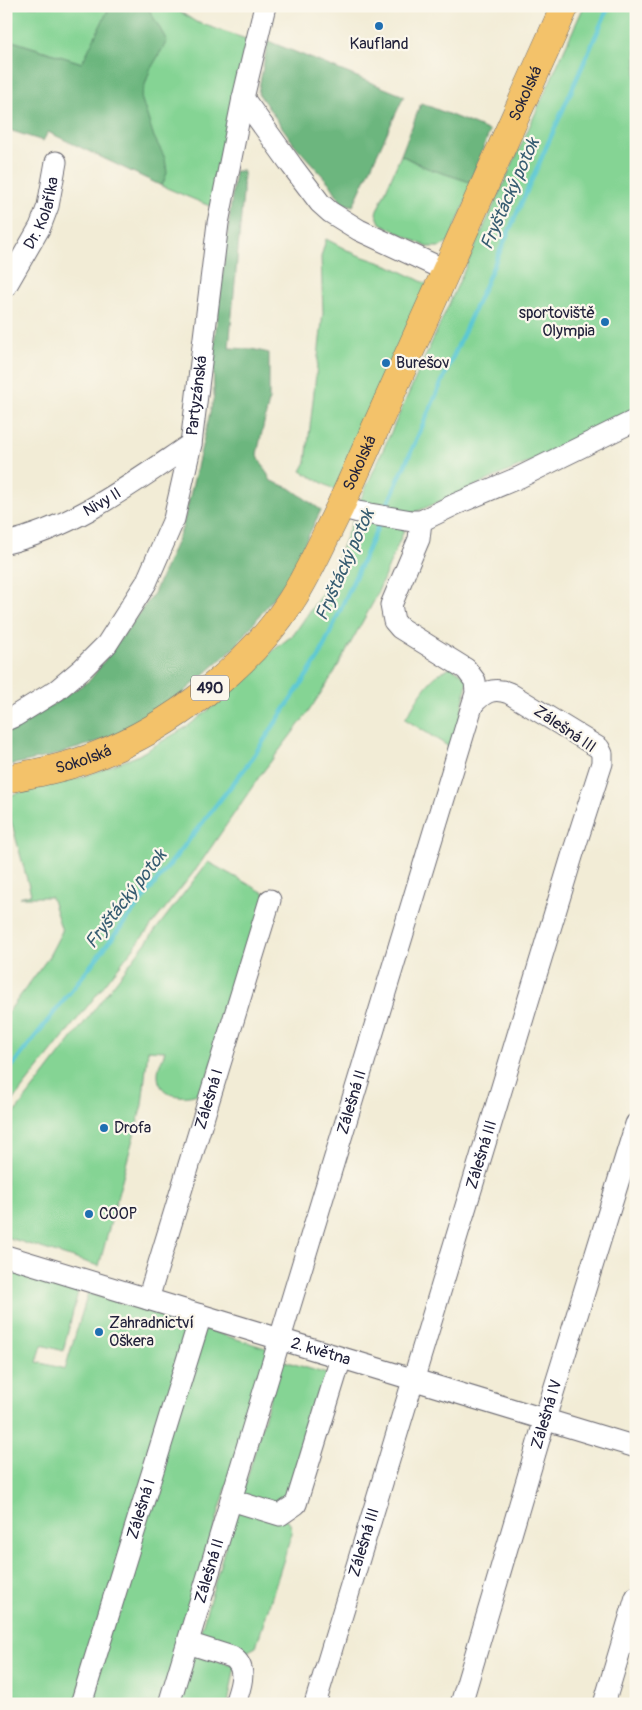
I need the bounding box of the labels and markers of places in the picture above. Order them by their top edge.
marker: Kaufland [373,20,385,32]
place label: Kaufland [350,34,408,54]
place label: sportoviště Olympia [519,303,595,341]
marker: sportoviště Olympia [599,316,611,328]
place label: Burešov [396,353,449,373]
marker: Burešov [380,357,392,369]
place label: Drofa [114,1118,151,1138]
marker: Drofa [98,1122,110,1134]
place label: COOP [99,1204,138,1224]
marker: COOP [83,1208,95,1220]
place label: Zahradnictví Oškera [109,1313,194,1351]
marker: Zahradnictví Oškera [93,1326,105,1338]

